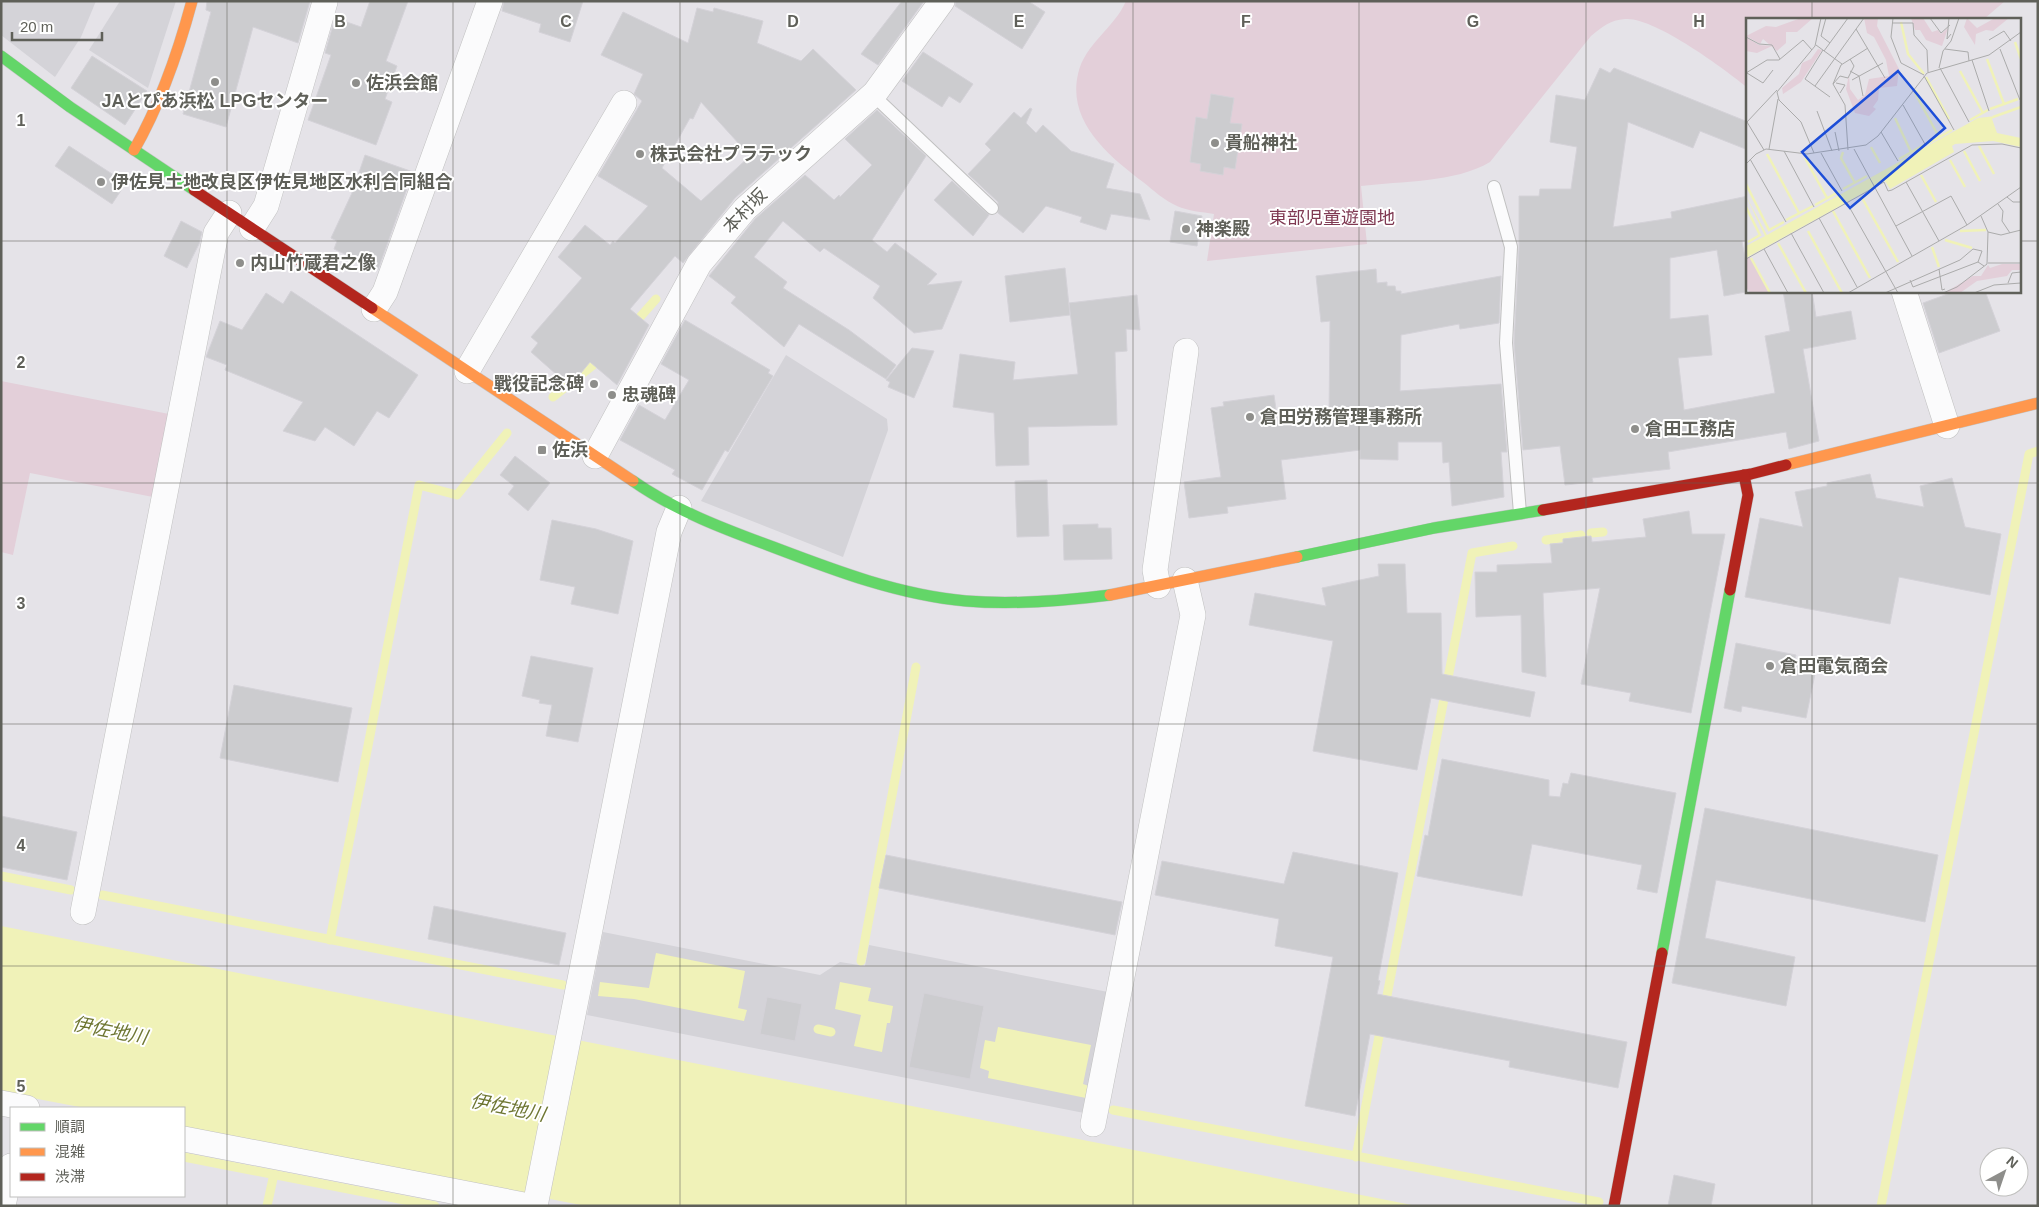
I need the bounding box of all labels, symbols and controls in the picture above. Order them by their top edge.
scale bar [12,10,102,42]
text: B [334,13,346,30]
text: C [560,13,572,30]
text: D [787,13,799,30]
text: E [1014,13,1025,30]
text: F [1241,13,1251,30]
text: G [1467,13,1479,30]
text: H [1693,13,1705,30]
text: 20 m [20,18,53,35]
inset map [1746,18,2022,292]
place label: 佐浜会館 [366,73,438,93]
marker: JAとぴあ浜松 LPGセンター [209,76,221,88]
marker: 佐浜会館 [350,77,362,89]
place label: JAとぴあ浜松 LPGセンター [101,91,329,111]
text: 1 [17,112,26,129]
place label: 貴船神社 [1225,133,1297,153]
marker: 貴船神社 [1209,137,1221,149]
place label: 株式会社プラテック [650,144,812,164]
marker: 株式会社プラテック [634,148,646,160]
place label: 伊佐見土地改良区伊佐見地区水利合同組合 [111,172,453,192]
marker: 伊佐見土地改良区伊佐見地区水利合同組合 [95,176,107,188]
street label: 本村坂 [719,185,771,237]
park label: 東部児童遊園地 [1269,208,1395,228]
place label: 神楽殿 [1196,219,1250,239]
marker: 神楽殿 [1180,223,1192,235]
place label: 内山竹蔵君之像 [250,252,376,273]
marker: 内山竹蔵君之像 [234,257,246,269]
text: 2 [17,354,26,371]
place label: 戰役記念碑 [494,374,584,394]
marker: 戰役記念碑 [588,378,600,390]
place label: 忠魂碑 [622,385,676,405]
marker: 忠魂碑 [606,389,618,401]
place label: 倉田労務管理事務所 [1260,407,1422,427]
marker: 倉田労務管理事務所 [1244,411,1256,423]
place label: 倉田工務店 [1645,419,1735,439]
marker: 倉田工務店 [1629,423,1641,435]
place label: 佐浜 [552,440,588,460]
marker: 佐浜 [536,444,548,456]
text: 3 [17,595,26,612]
place label: 倉田電気商会 [1780,656,1888,676]
marker: 倉田電気商会 [1764,660,1776,672]
text: 4 [17,837,26,854]
water label: 伊佐地川 [71,1013,151,1048]
text: 5 [17,1078,26,1095]
water label: 伊佐地川 [469,1090,549,1125]
legend [10,1107,185,1197]
text: 順調 [55,1118,85,1135]
text: 混雑 [55,1143,85,1160]
north arrow [1979,1147,2029,1197]
text: N [2003,1153,2021,1171]
text: 渋滞 [55,1168,85,1185]

